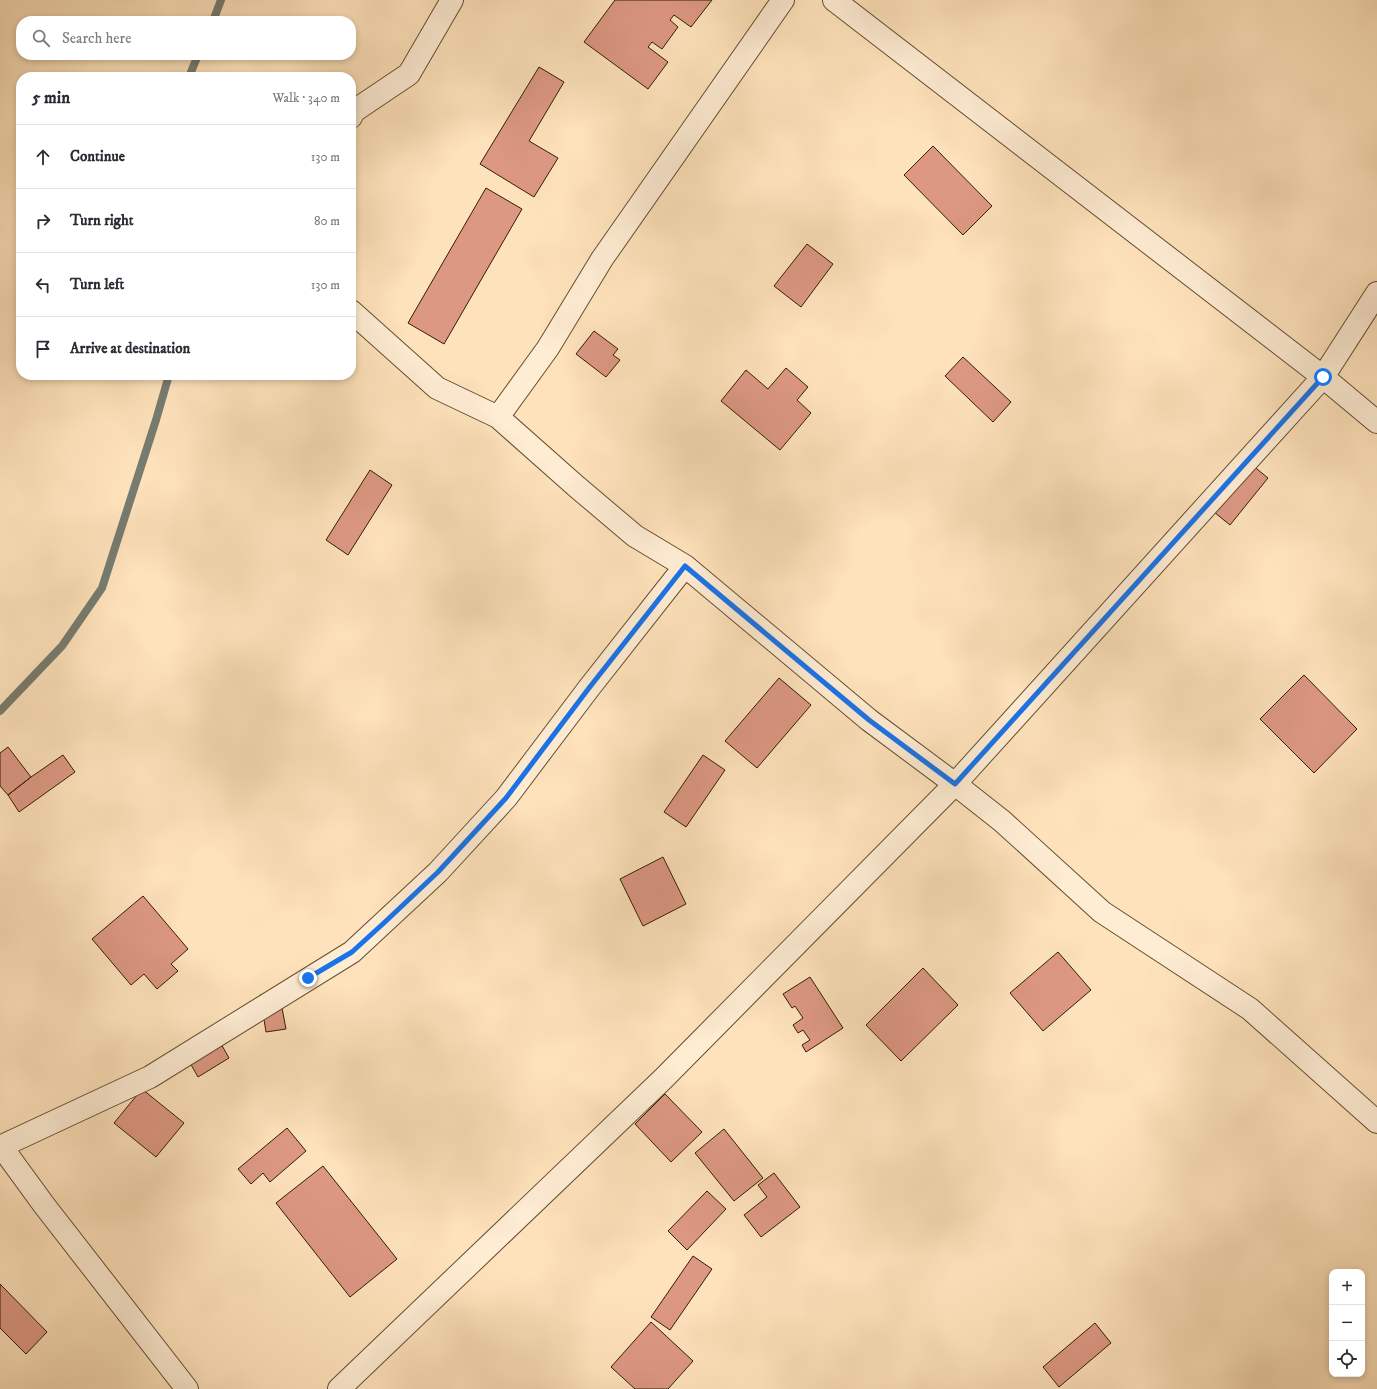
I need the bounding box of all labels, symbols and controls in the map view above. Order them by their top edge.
search box [16,16,356,60]
icon: search [30,27,52,49]
text: Search here [62,29,131,48]
text: 5 min [32,87,70,109]
text: Walk · 340 m [272,90,340,106]
icon: ahead [32,146,54,168]
text: Continue [70,147,125,166]
text: 130 m [311,149,340,165]
icon: right [32,210,54,232]
text: Turn right [70,211,133,230]
text: 80 m [314,213,340,229]
icon: left [32,274,54,296]
text: Turn left [70,275,124,294]
text: 130 m [311,277,340,293]
icon: arrive [32,338,54,360]
text: Arrive at destination [70,339,190,358]
route start [1314,368,1332,386]
route end [299,969,317,987]
map controls [1329,1269,1365,1377]
button: + [1329,1269,1365,1305]
button: − [1329,1305,1365,1341]
button: locate [1329,1341,1365,1377]

